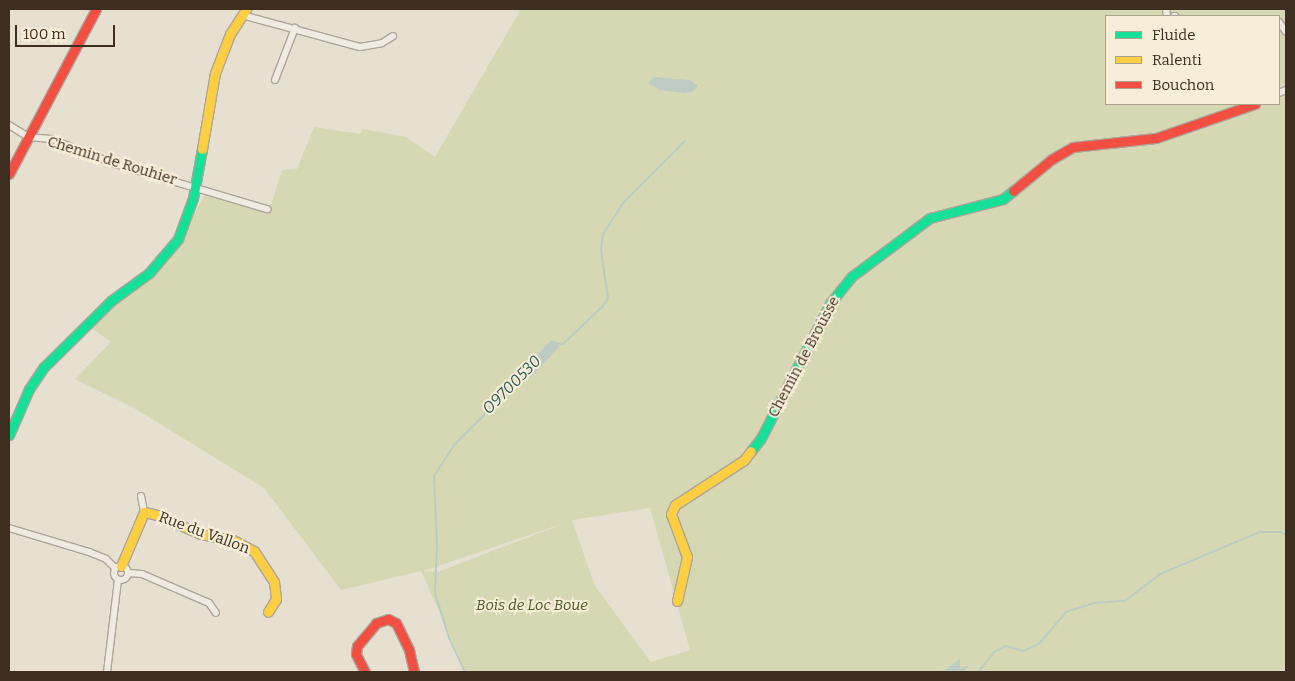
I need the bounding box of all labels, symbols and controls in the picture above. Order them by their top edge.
scale bar [18,15,118,47]
legend [1105,15,1280,105]
text: 100 m [23,25,66,43]
text: Fluide [1152,26,1195,44]
text: Ralenti [1152,51,1202,69]
text: Bouchon [1152,76,1214,94]
street label: Chemin de Rouhier [45,133,179,189]
street label: Chemin de Brousse [765,293,843,421]
water label: O9700530 [479,352,545,418]
street label: Rue du Vallon [156,508,252,558]
park label: Bois de Loc Boue [476,597,588,615]

